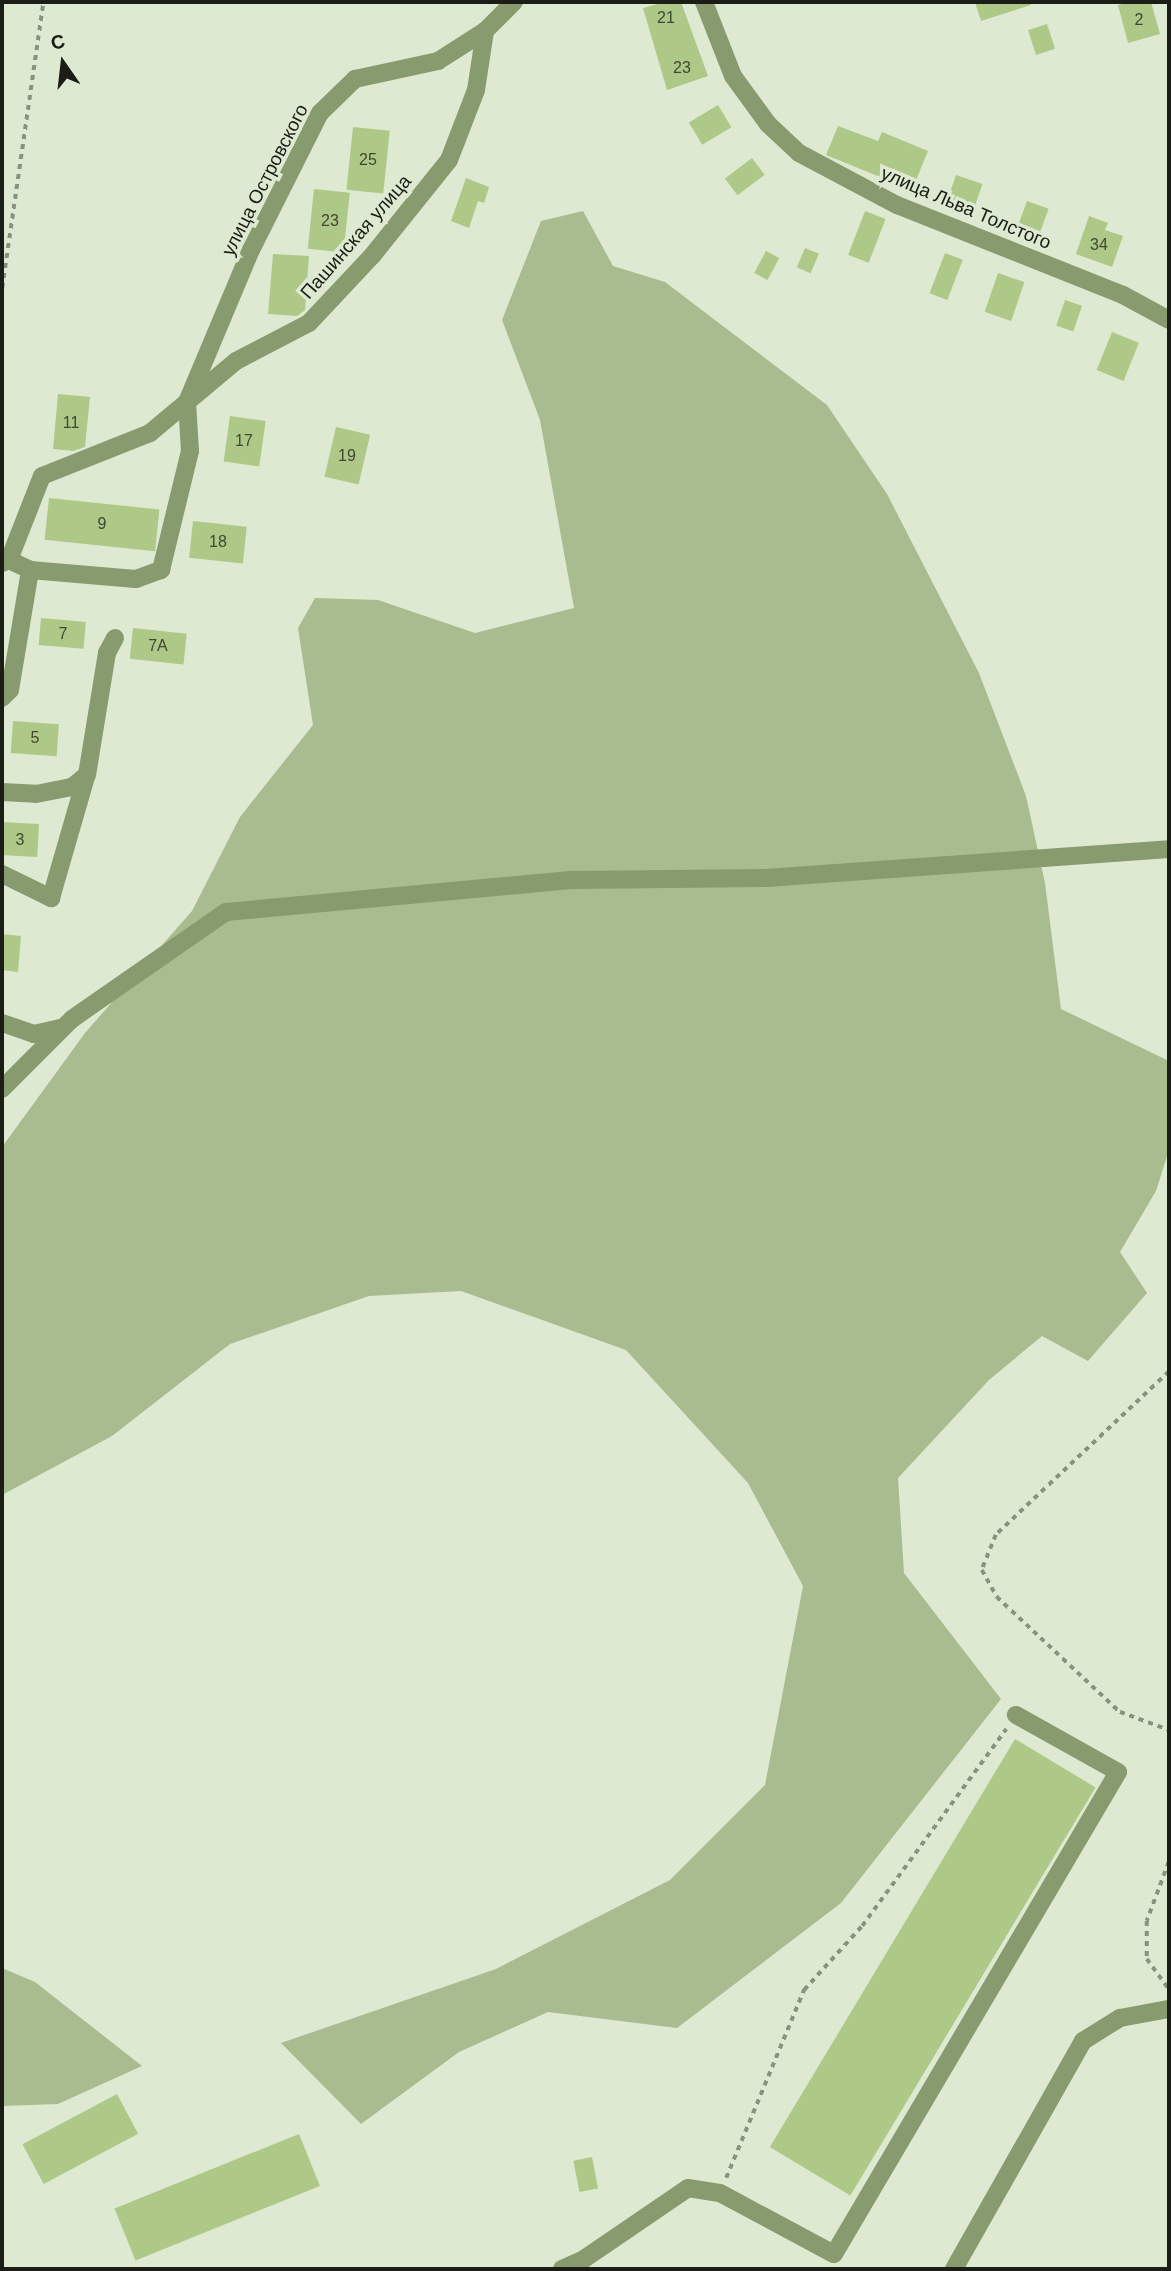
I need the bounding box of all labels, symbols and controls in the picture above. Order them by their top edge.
house number: 21 [657,8,675,28]
house number: 2 [1135,10,1143,30]
north arrow [28,28,98,98]
text: С [49,30,67,54]
house number: 23 [673,58,691,78]
street label: улица Островского [217,100,313,260]
house number: 25 [359,150,377,170]
street label: улица Льва Толстого [878,162,1054,254]
street label: Пашинская улица [296,170,416,304]
house number: 23 [321,211,339,231]
house number: 34 [1090,235,1108,255]
house number: 11 [63,413,79,433]
house number: 17 [235,431,253,451]
house number: 19 [338,446,356,466]
house number: 9 [98,514,106,534]
house number: 18 [209,532,227,552]
house number: 7 [59,624,67,644]
house number: 7А [148,636,168,656]
house number: 5 [31,728,39,748]
house number: 3 [16,830,24,850]

